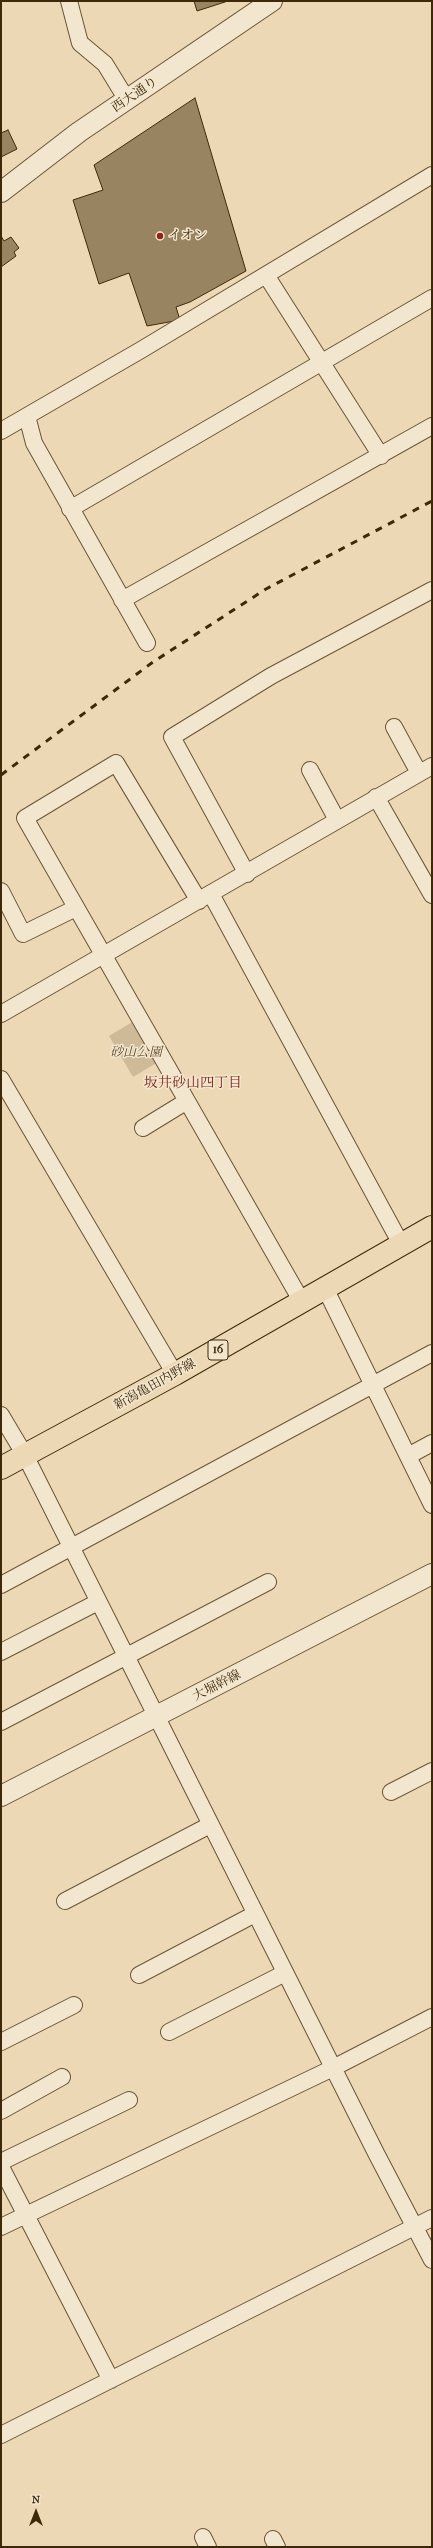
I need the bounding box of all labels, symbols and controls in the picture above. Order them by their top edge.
street label: 西大通り [109,74,161,116]
place label: イオン [168,228,207,244]
marker: イオン [155,231,165,241]
park label: 砂山公園 [110,1045,162,1061]
district label: 坂井砂山四丁目 [144,1076,242,1092]
road number: 16 [208,1340,228,1360]
street label: 新潟亀田内野線 [111,1356,199,1414]
street label: 大堀幹線 [190,1667,244,1705]
north arrow [16,2492,56,2532]
text: N [32,2493,40,2506]

